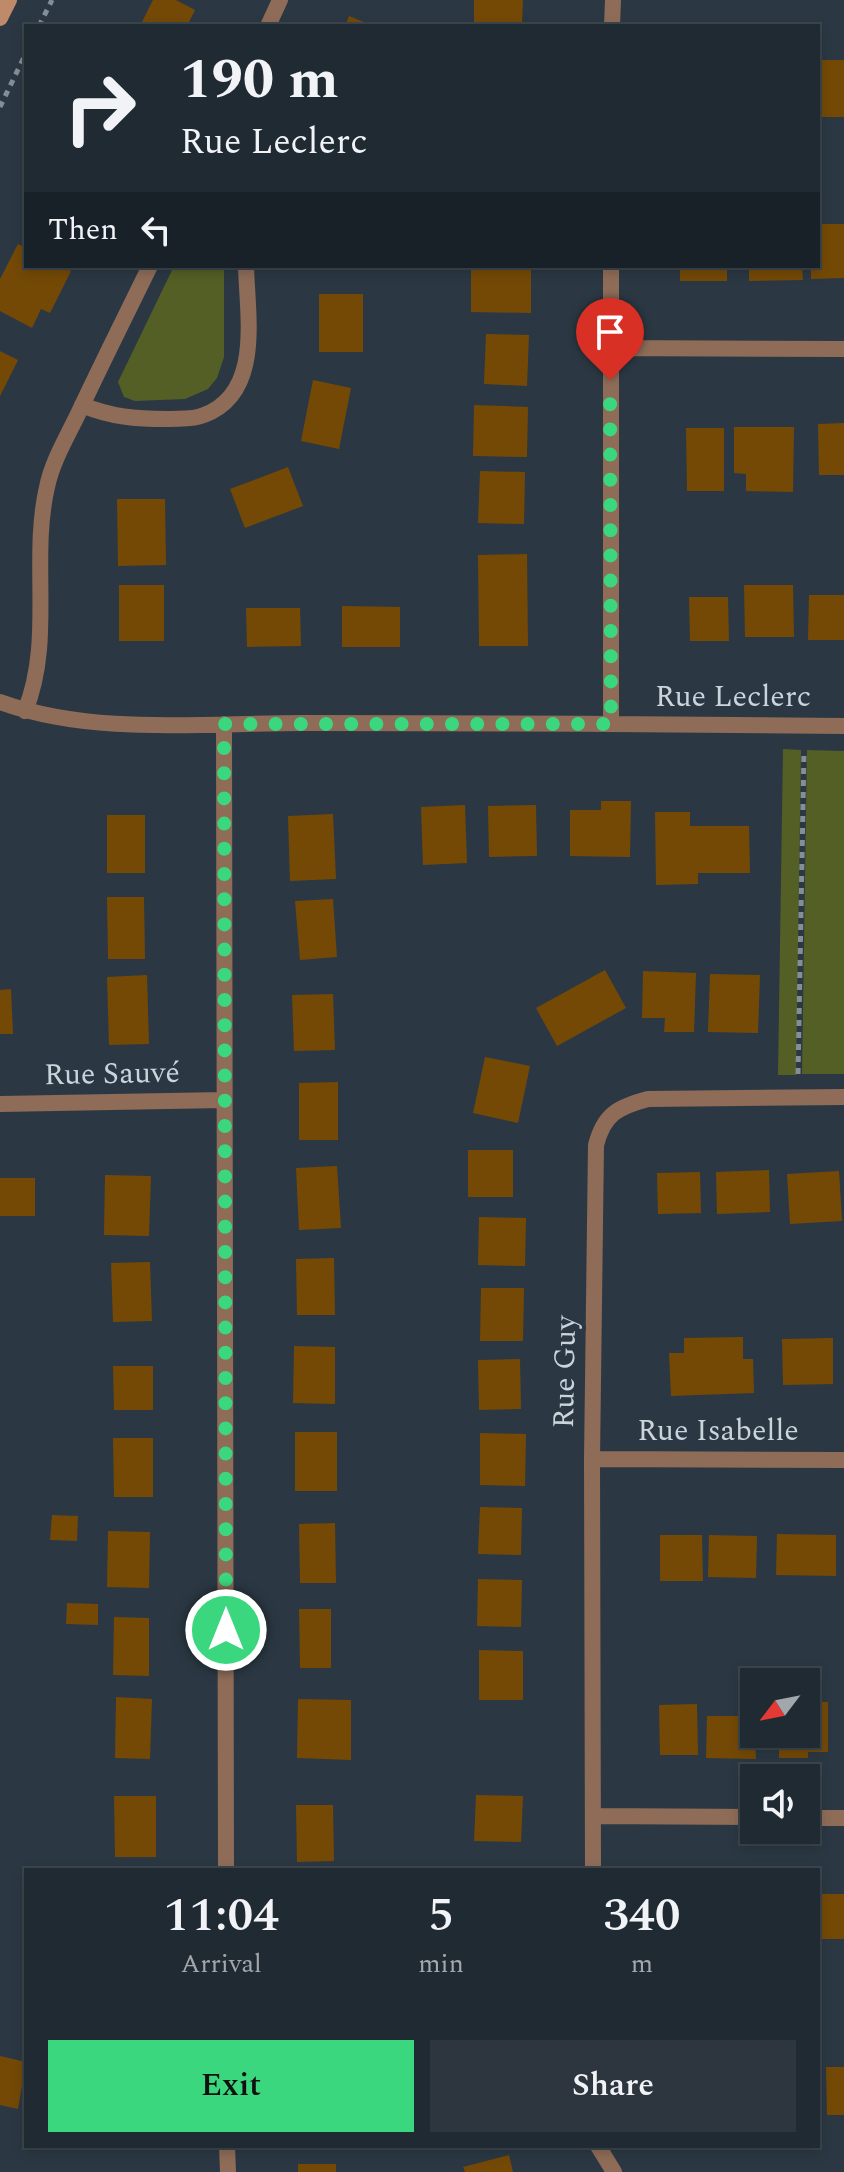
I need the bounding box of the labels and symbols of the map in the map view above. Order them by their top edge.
pin [576,298,644,380]
street label: Rue Leclerc [655,674,811,720]
street label: Rue Sauvé [44,1050,180,1098]
street label: Rue Guy [541,1314,589,1429]
street label: Rue Isabelle [637,1408,799,1454]
position arrow [184,1588,268,1672]
north arrow [740,1668,820,1748]

